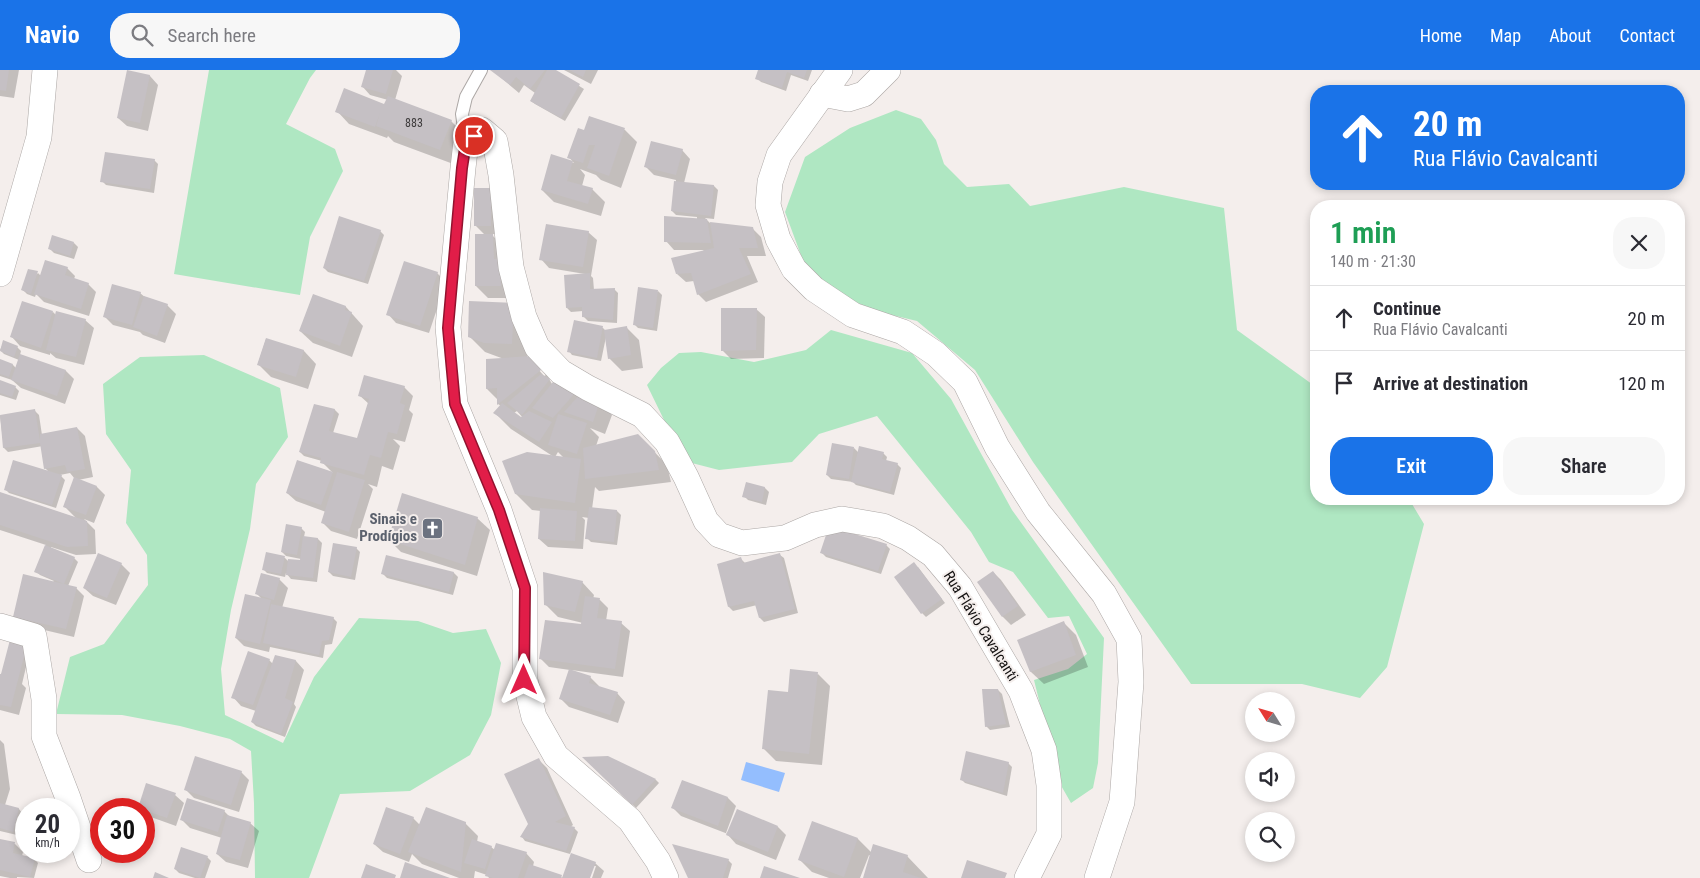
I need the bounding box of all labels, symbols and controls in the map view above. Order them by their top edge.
search box [110,13,460,58]
text: Navio [25,21,80,49]
icon: search [128,21,156,49]
text: Search here [168,24,256,47]
text: Home [1420,25,1462,46]
text: Map [1490,25,1521,46]
text: About [1549,25,1591,46]
text: Contact [1619,25,1675,46]
text: 20 m [1413,104,1482,145]
icon: ahead [1330,105,1395,170]
pin [453,115,495,157]
house number: 883 [405,116,423,130]
icon: arrive [460,122,488,150]
text: Rua Flávio Cavalcanti [1413,146,1598,171]
text: 1 min [1330,215,1396,250]
button: close [1613,217,1665,269]
text: 140 m · 21:30 [1330,252,1416,271]
text: Continue [1373,297,1441,320]
icon: ahead [1330,304,1358,332]
text: 20 m [1628,307,1665,330]
text: Rua Flávio Cavalcanti [1373,320,1508,339]
icon: arrive [1330,369,1358,397]
text: Arrive at destination [1373,372,1528,395]
text: 120 m [1618,372,1665,395]
button: Exit [1330,437,1493,495]
button: Share [1503,437,1665,495]
place label: Sinais e Prodígios [359,510,417,545]
church icon: Sinais e Prodígios [421,516,445,540]
street label: Rua Flávio Cavalcanti [940,568,1022,684]
position arrow [497,653,549,705]
north arrow [1245,692,1295,742]
map controls [1245,692,1295,862]
button: sound [1245,752,1295,802]
speed limit sign: 30 [90,798,155,863]
text: 20 [35,810,60,839]
button: search [1245,812,1295,862]
text: km/h [35,836,60,850]

